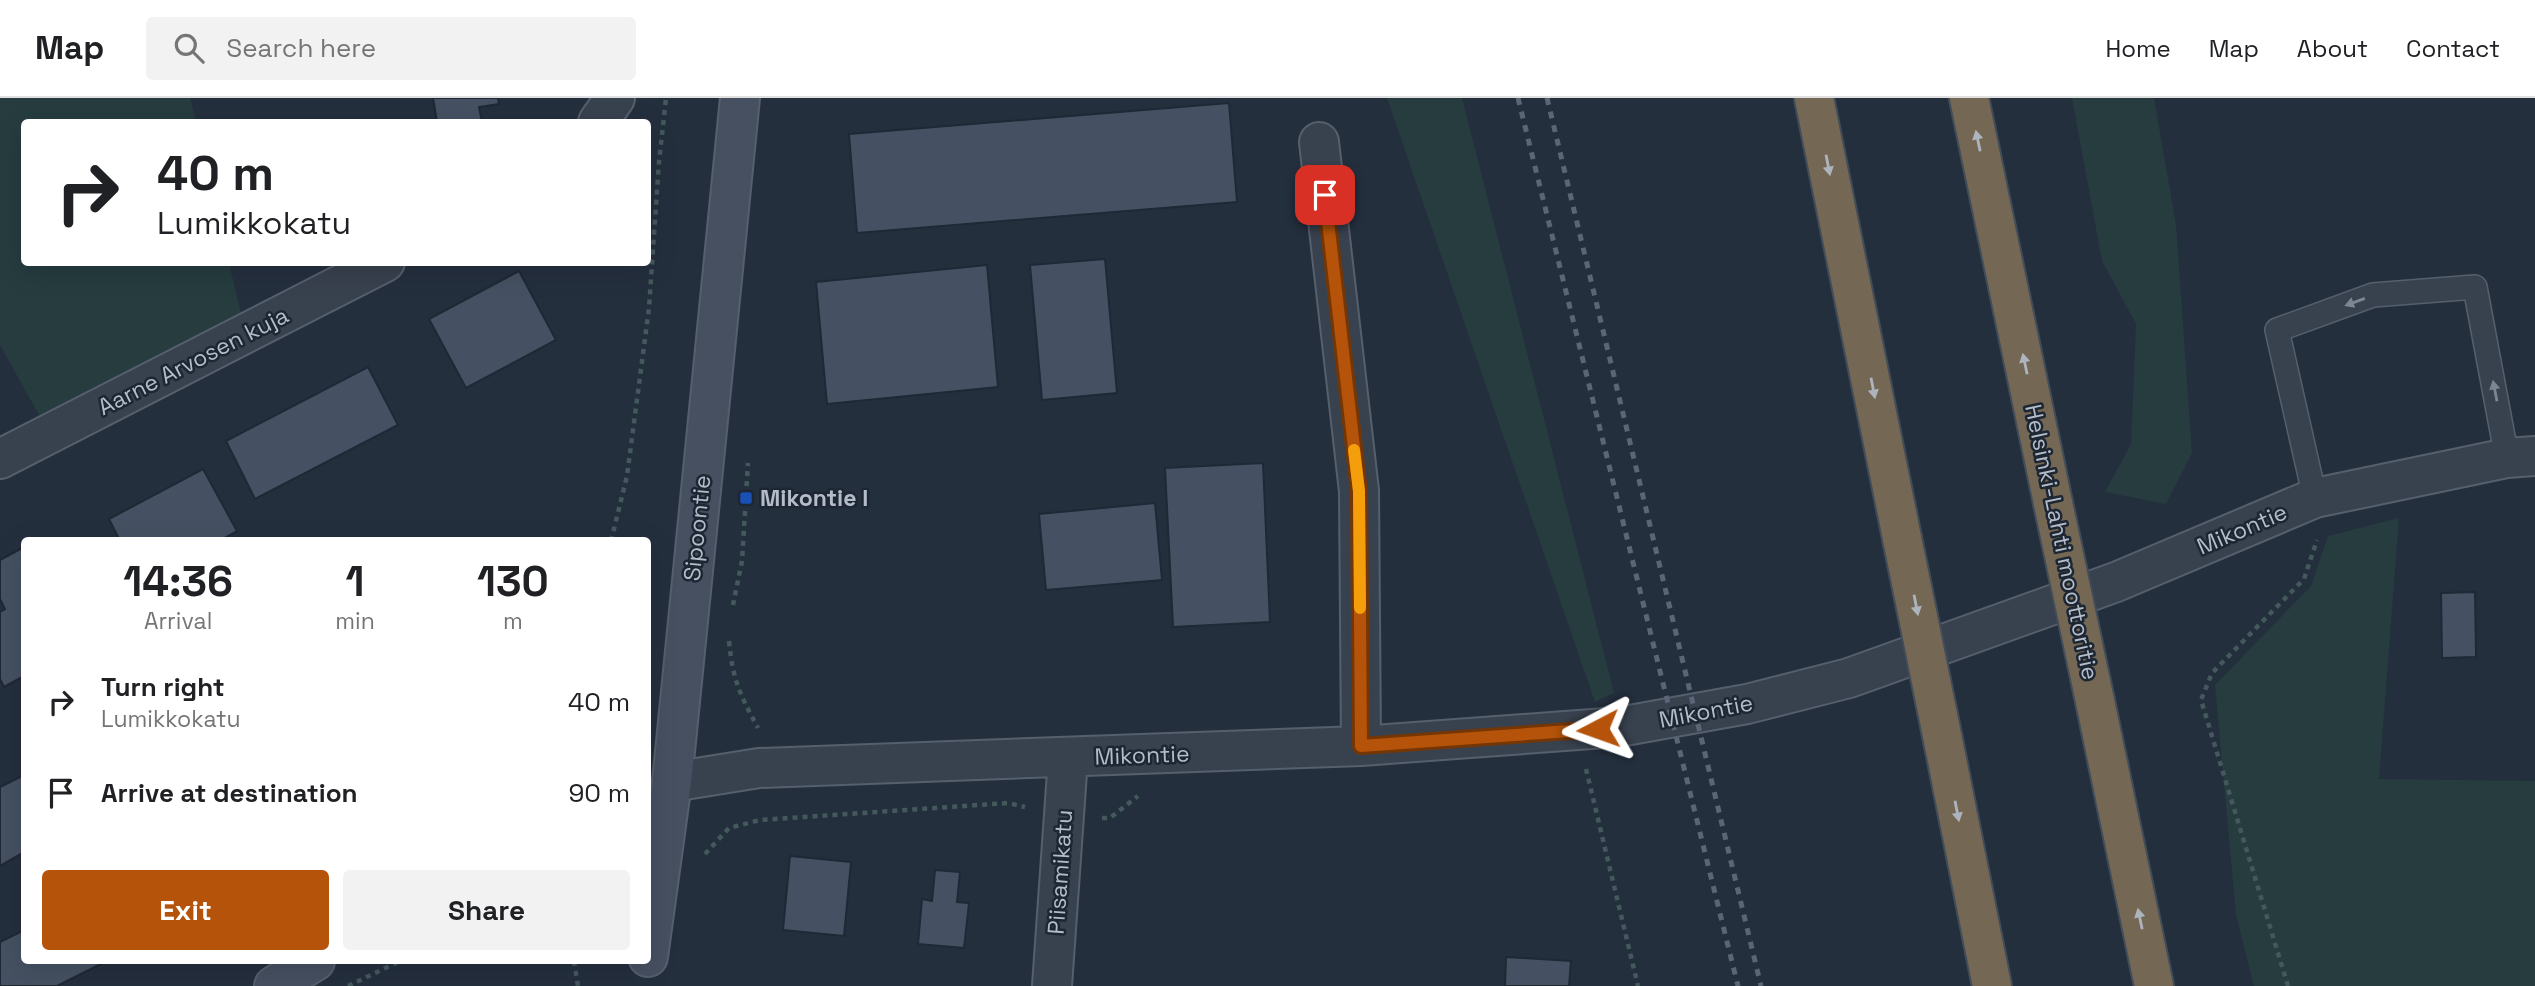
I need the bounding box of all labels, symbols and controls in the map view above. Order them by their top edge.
search box [146,17,636,80]
text: Map [35,27,104,69]
icon: search [170,29,208,67]
text: Search here [226,31,376,65]
text: Home [2105,33,2171,64]
text: Map [2209,33,2259,64]
text: About [2297,33,2368,64]
text: Contact [2406,33,2500,64]
one-way arrow [1973,130,1984,152]
text: 40 m [157,142,274,204]
icon: right [42,147,133,238]
one-way arrow [1822,154,1833,176]
pin [1295,165,1355,225]
icon: arrive [1306,176,1344,214]
text: Lumikkokatu [157,203,351,243]
one-way arrow [2344,297,2365,308]
street label: Aarne Arvosen kuja [93,300,293,422]
one-way arrow [2019,353,2030,375]
one-way arrow [1867,377,1878,399]
one-way arrow [2489,380,2500,402]
street label: Helsinki-Lahti moottoritie [2018,401,2106,683]
street label: Sipoontie [677,473,717,583]
place label: Mikontie I [760,483,868,513]
marker: Mikontie I [738,490,754,506]
street label: Mikontie [2192,497,2292,561]
text: 14:36 [123,555,233,608]
text: 1 [345,555,364,608]
text: 130 [477,555,549,608]
one-way arrow [1910,594,1921,616]
text: Arrival [144,606,212,636]
text: min [335,606,375,636]
text: m [503,606,523,636]
text: Turn right [101,670,225,704]
icon: right [42,683,80,721]
text: 40 m [568,685,630,719]
street label: Mikontie [1656,687,1756,735]
position arrow [1561,692,1635,766]
text: Lumikkokatu [101,704,241,734]
street label: Mikontie [1094,738,1190,772]
icon: arrive [42,774,80,812]
text: Arrive at destination [101,776,358,810]
text: 90 m [568,776,630,810]
one-way arrow [1952,800,1963,822]
street label: Piisamikatu [1041,809,1079,935]
button: Exit [42,870,329,950]
button: Share [343,870,630,950]
one-way arrow [2134,908,2145,930]

